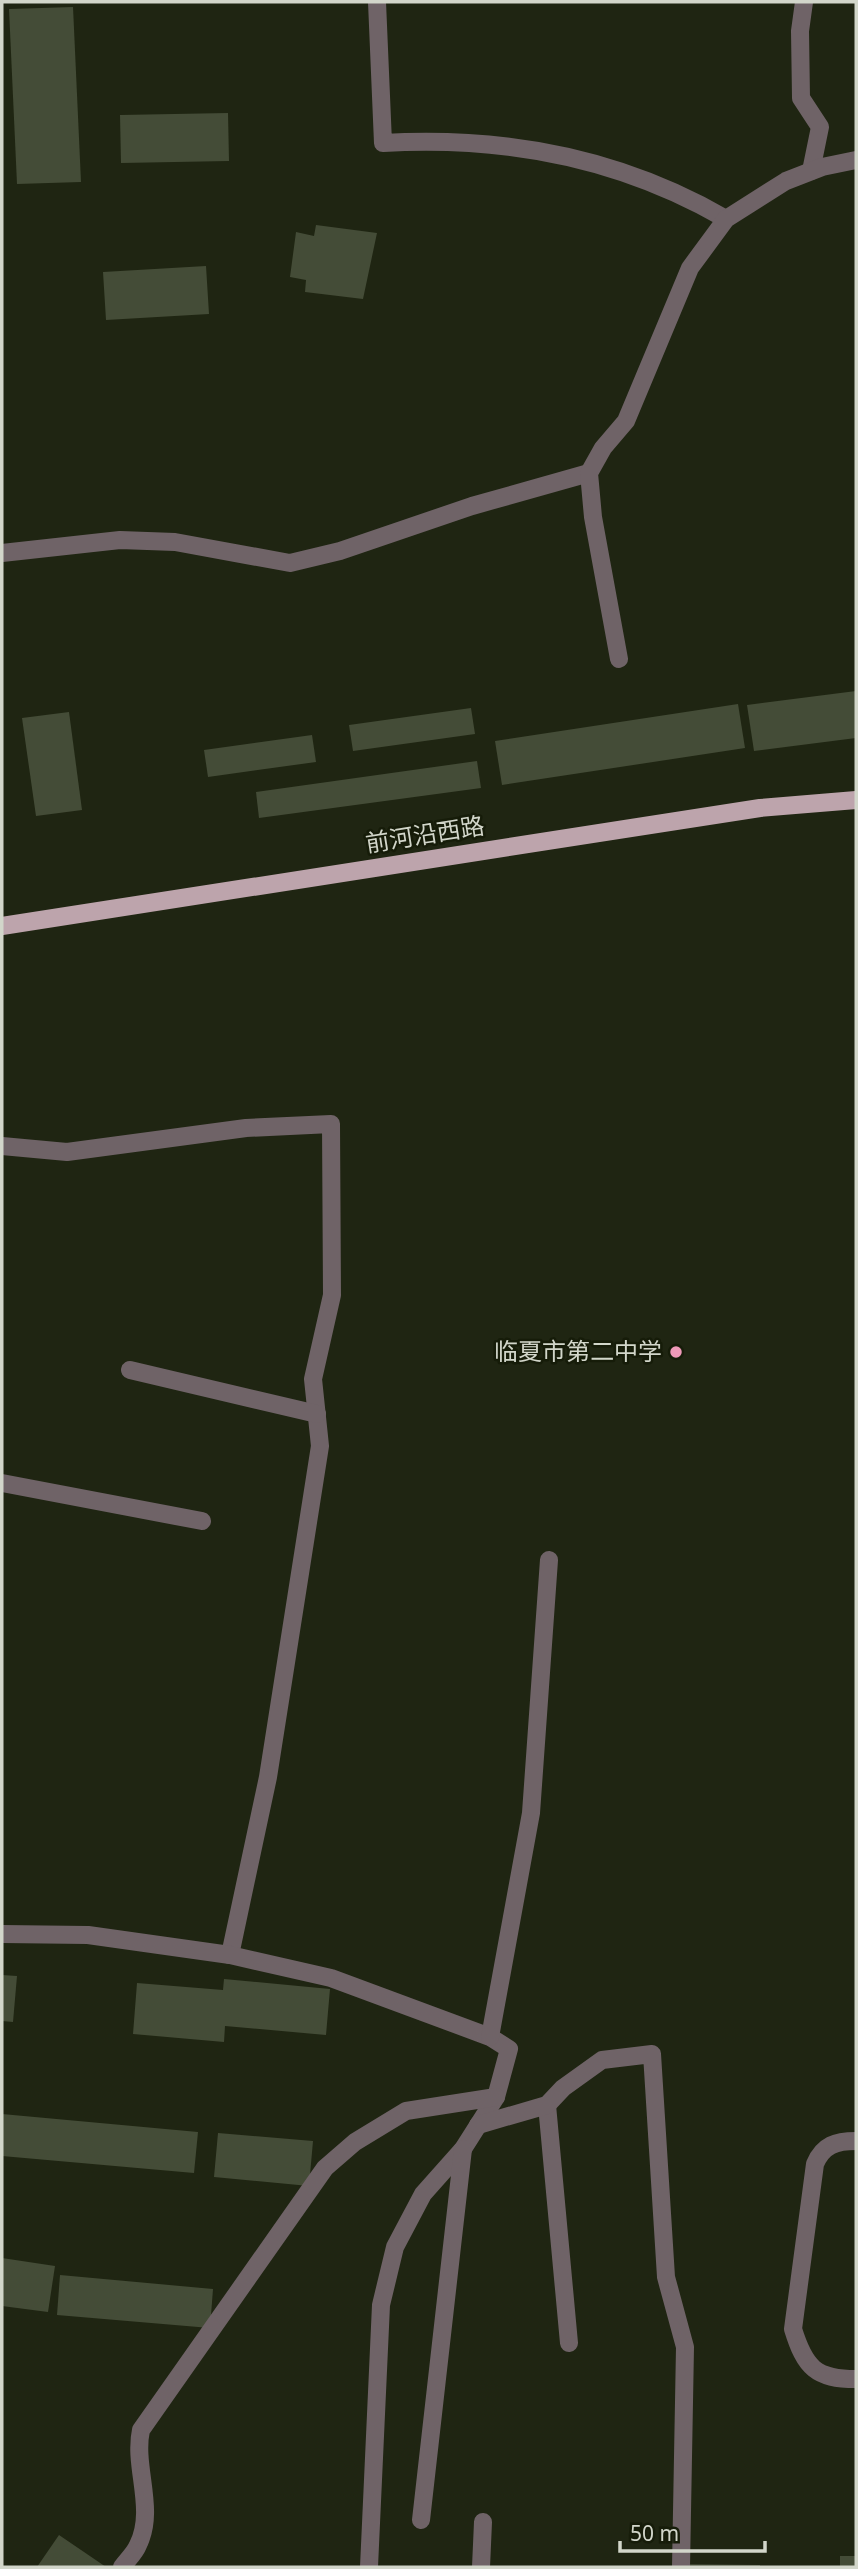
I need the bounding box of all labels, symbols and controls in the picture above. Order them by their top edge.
street label: 前河沿西路 [363,808,487,859]
place label: 临夏市第二中学 [494,1334,662,1367]
marker: 临夏市第二中学 [668,1344,684,1360]
scale bar [620,2510,765,2554]
text: 50 m [630,2519,679,2547]

